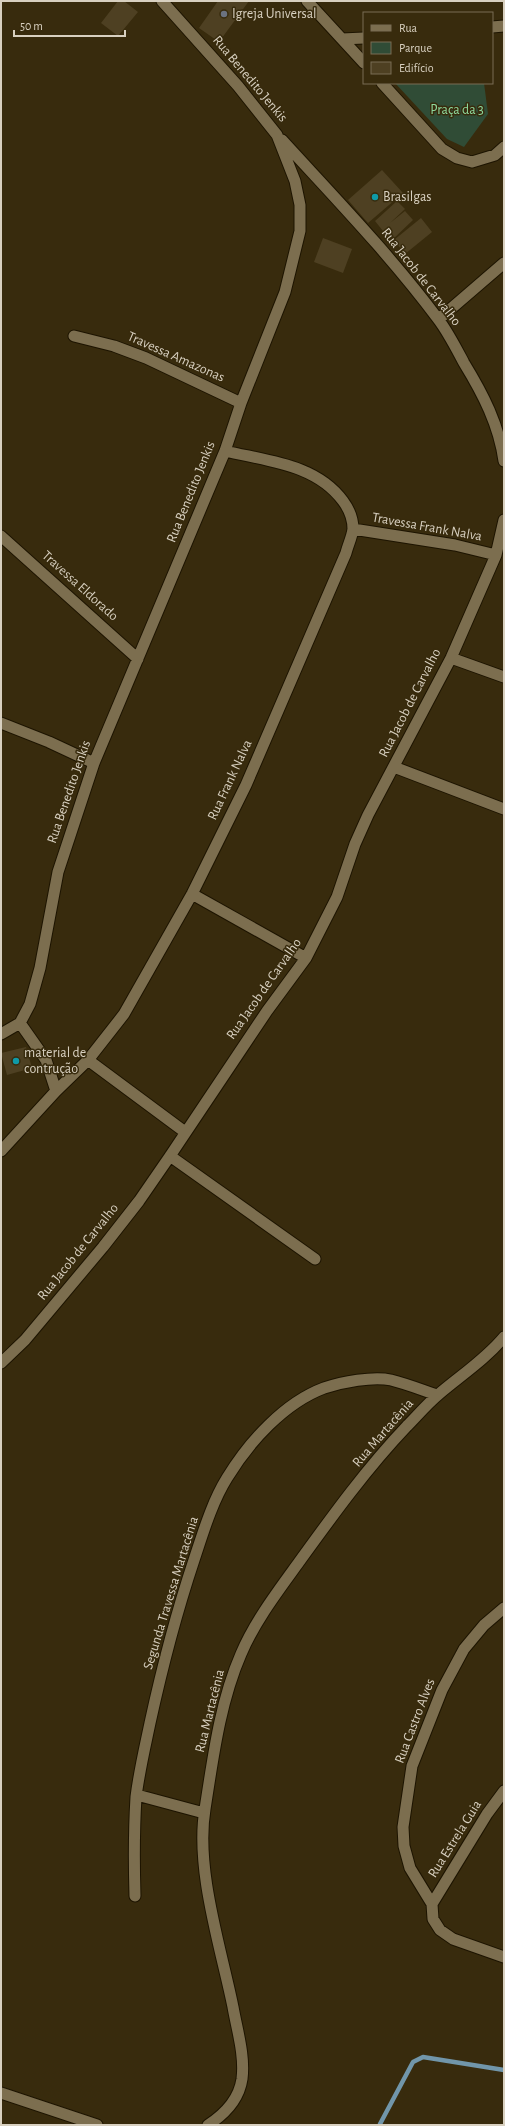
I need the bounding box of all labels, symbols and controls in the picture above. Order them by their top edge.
place label: Igreja Universal [232,7,317,21]
marker: Igreja Universal [219,9,229,19]
scale bar [14,12,125,38]
legend [363,12,493,84]
text: 50 m [20,20,43,32]
text: Rua [399,22,418,34]
street label: Rua Benedito Jenkis [210,33,290,125]
text: Parque [399,42,432,54]
text: Edifício [399,62,434,74]
park label: Praça da 3 [430,103,484,117]
place label: Brasilgas [383,190,432,204]
marker: Brasilgas [370,192,380,202]
street label: Rua Jacob de Carvalho [379,225,463,329]
street label: Travessa Amazonas [125,329,227,385]
street label: Rua Benedito Jenkis [164,439,218,545]
street label: Travessa Frank Nalva [371,510,484,544]
street label: Travessa Eldorado [39,548,121,624]
street label: Rua Jacob de Carvalho [377,646,443,760]
street label: Rua Frank Nalva [205,737,255,822]
street label: Rua Benedito Jenkis [45,739,93,845]
street label: Rua Jacob de Carvalho [224,936,304,1042]
place label: material de contrução [24,1046,86,1076]
marker: material de contrução [11,1056,21,1066]
street label: Rua Jacob de Carvalho [35,1201,121,1303]
street label: Rua Martacênia [350,1396,417,1470]
street label: Segunda Travessa Martacênia [141,1514,201,1671]
street label: Rua Martacênia [193,1668,227,1754]
street label: Rua Castro Alves [392,1677,438,1765]
street label: Rua Estrela Guia [426,1797,485,1880]

